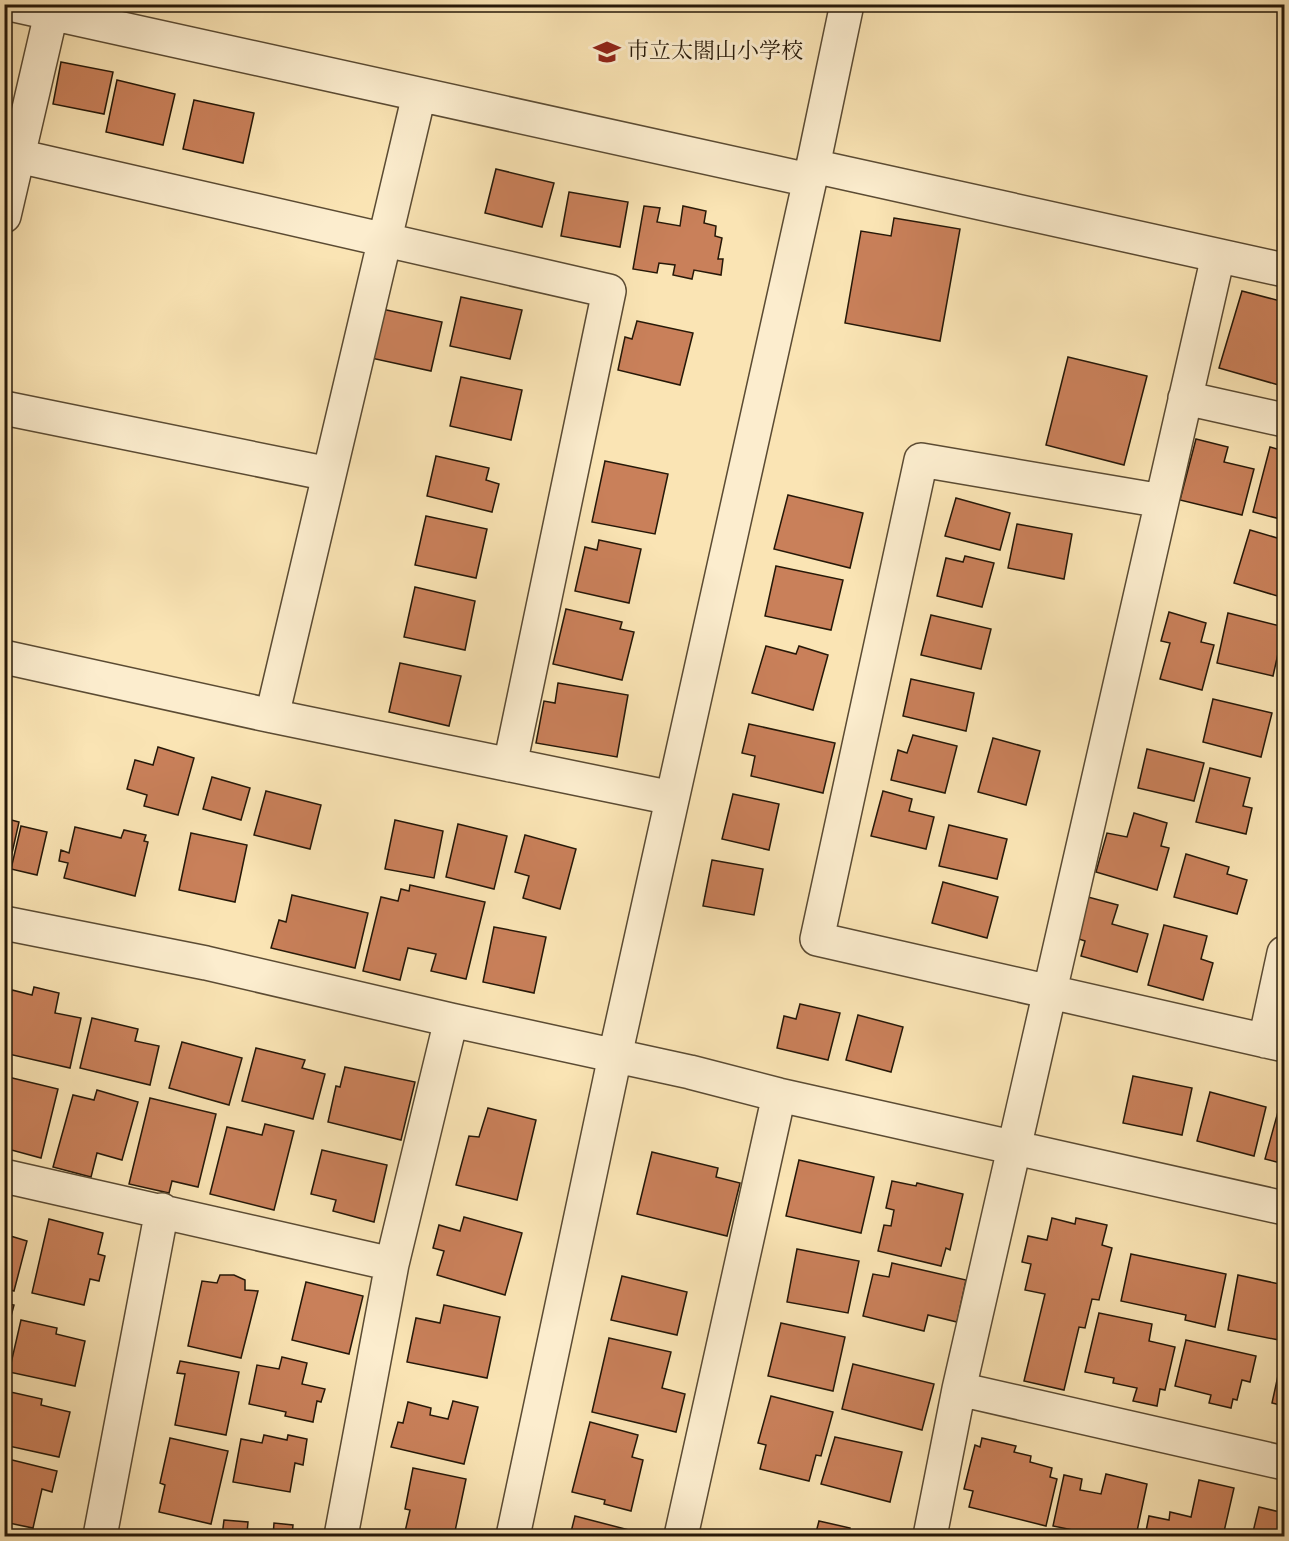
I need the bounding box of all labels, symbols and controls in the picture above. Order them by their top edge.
school or university icon: 市立太閤山小学校 [592,37,622,67]
place label: 市立太閤山小学校 [627,38,803,66]

